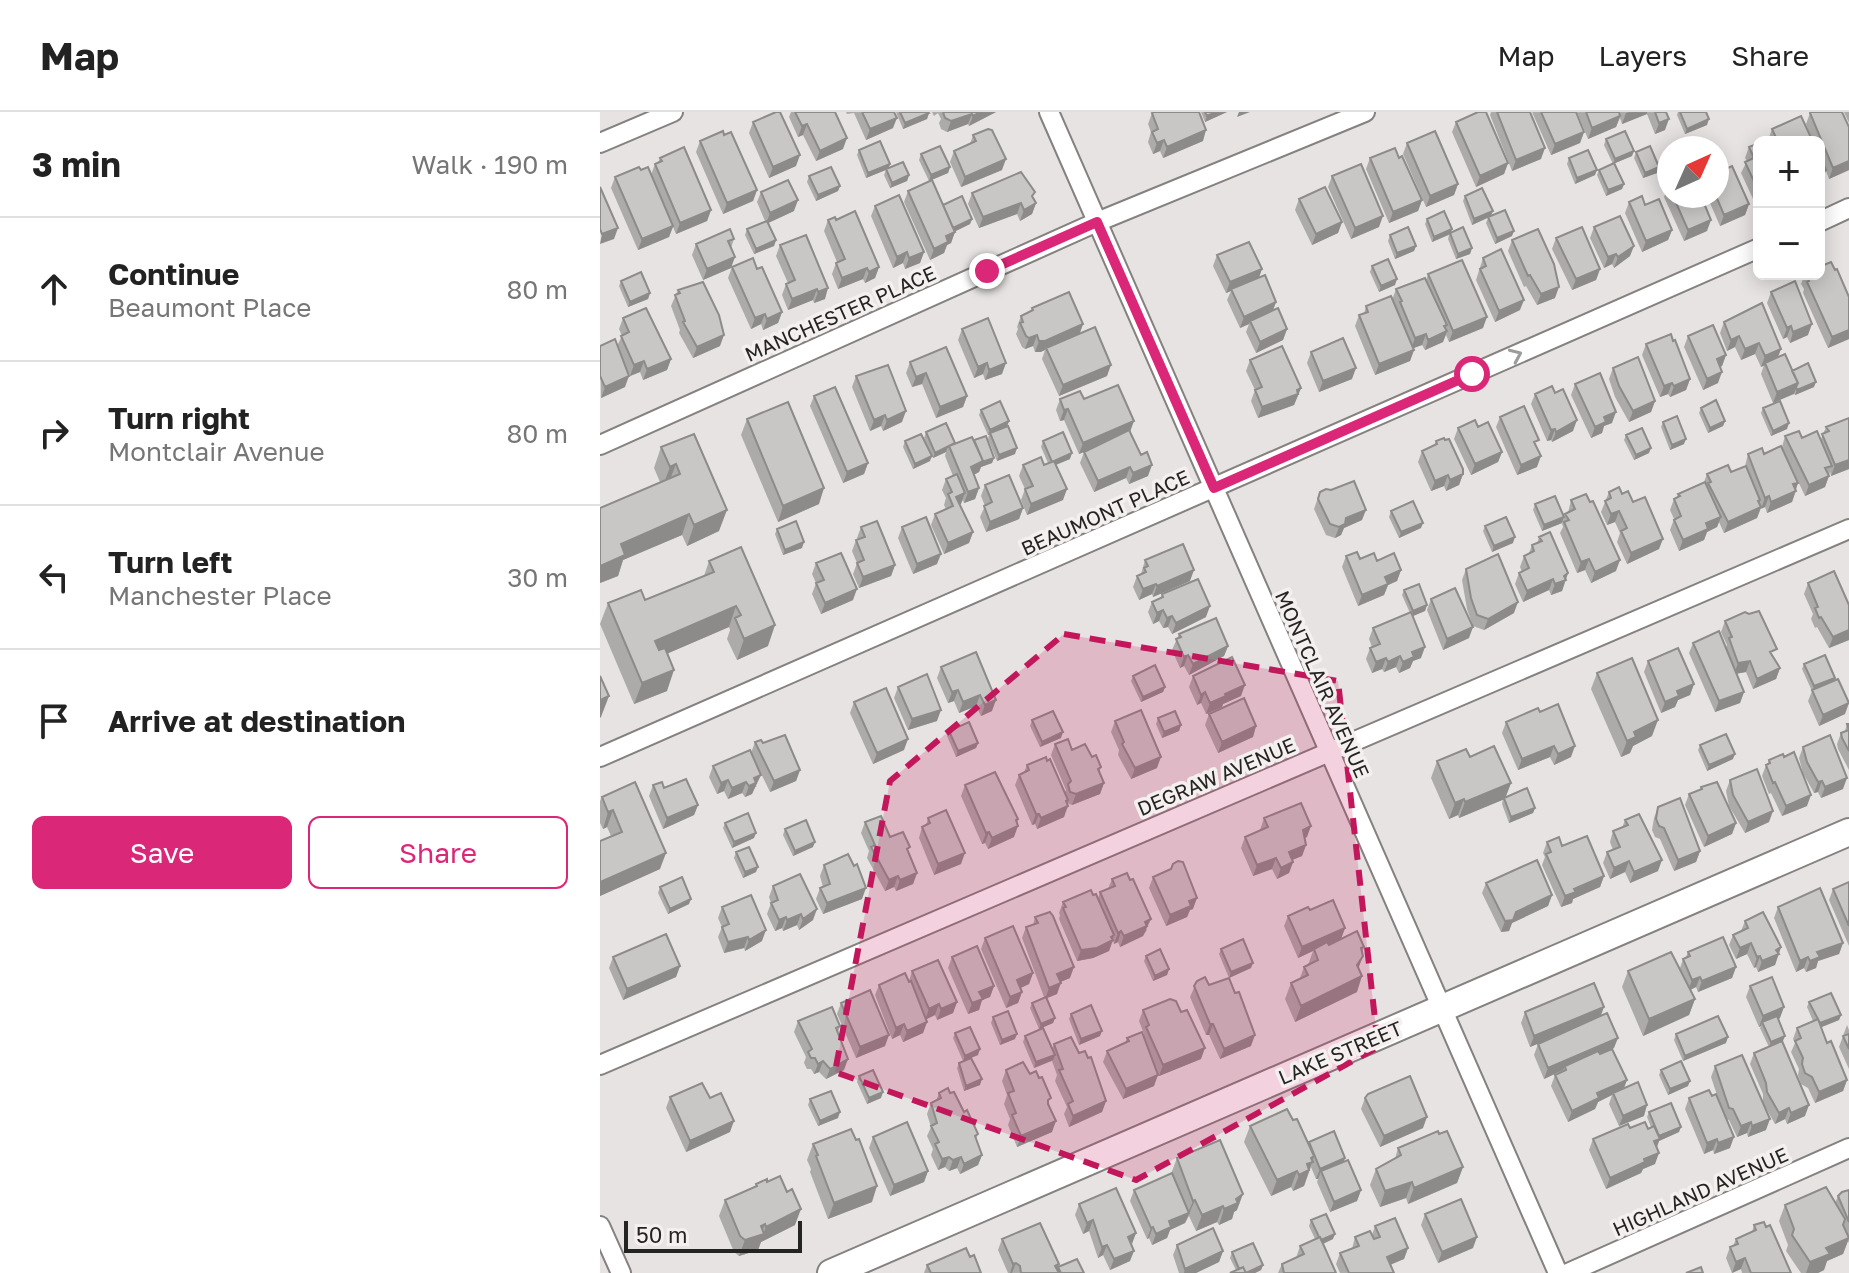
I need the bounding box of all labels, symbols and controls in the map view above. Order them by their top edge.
text: Map [40,33,119,78]
text: Map [1497,39,1555,72]
text: Layers [1599,39,1687,72]
text: Share [1731,39,1809,72]
north arrow [1657,136,1729,208]
map controls [1753,136,1825,280]
button: + [1753,136,1825,208]
text: 3 min [32,144,121,184]
text: Walk · 190 m [412,149,568,180]
button: − [1753,208,1825,280]
route end [969,253,1005,289]
text: Continue [108,256,239,292]
street label: MANCHESTER PLACE [741,260,939,366]
icon: ahead [32,267,76,311]
text: 80 m [507,274,568,305]
text: Beaumont Place [108,292,311,323]
one-way arrow [1507,349,1522,365]
route start [1454,356,1490,392]
text: Turn right [108,400,250,436]
icon: right [32,411,76,455]
text: 80 m [507,418,568,449]
text: Montclair Avenue [108,436,325,467]
street label: BEAUMONT PLACE [1017,464,1193,560]
text: Turn left [108,544,233,580]
icon: left [32,555,76,599]
text: 30 m [507,562,568,593]
text: Manchester Place [108,580,331,611]
street label: MONTCLAIR AVENUE [1271,587,1375,781]
icon: arrive [32,699,76,743]
text: Arrive at destination [108,703,405,739]
street label: DEGRAW AVENUE [1133,732,1299,820]
button: Save [32,816,292,889]
button: Share [308,816,568,889]
street label: LAKE STREET [1275,1015,1405,1089]
street label: HIGHLAND AVENUE [1609,1141,1791,1241]
scale bar [624,1217,802,1253]
text: 50 m [636,1221,687,1248]

